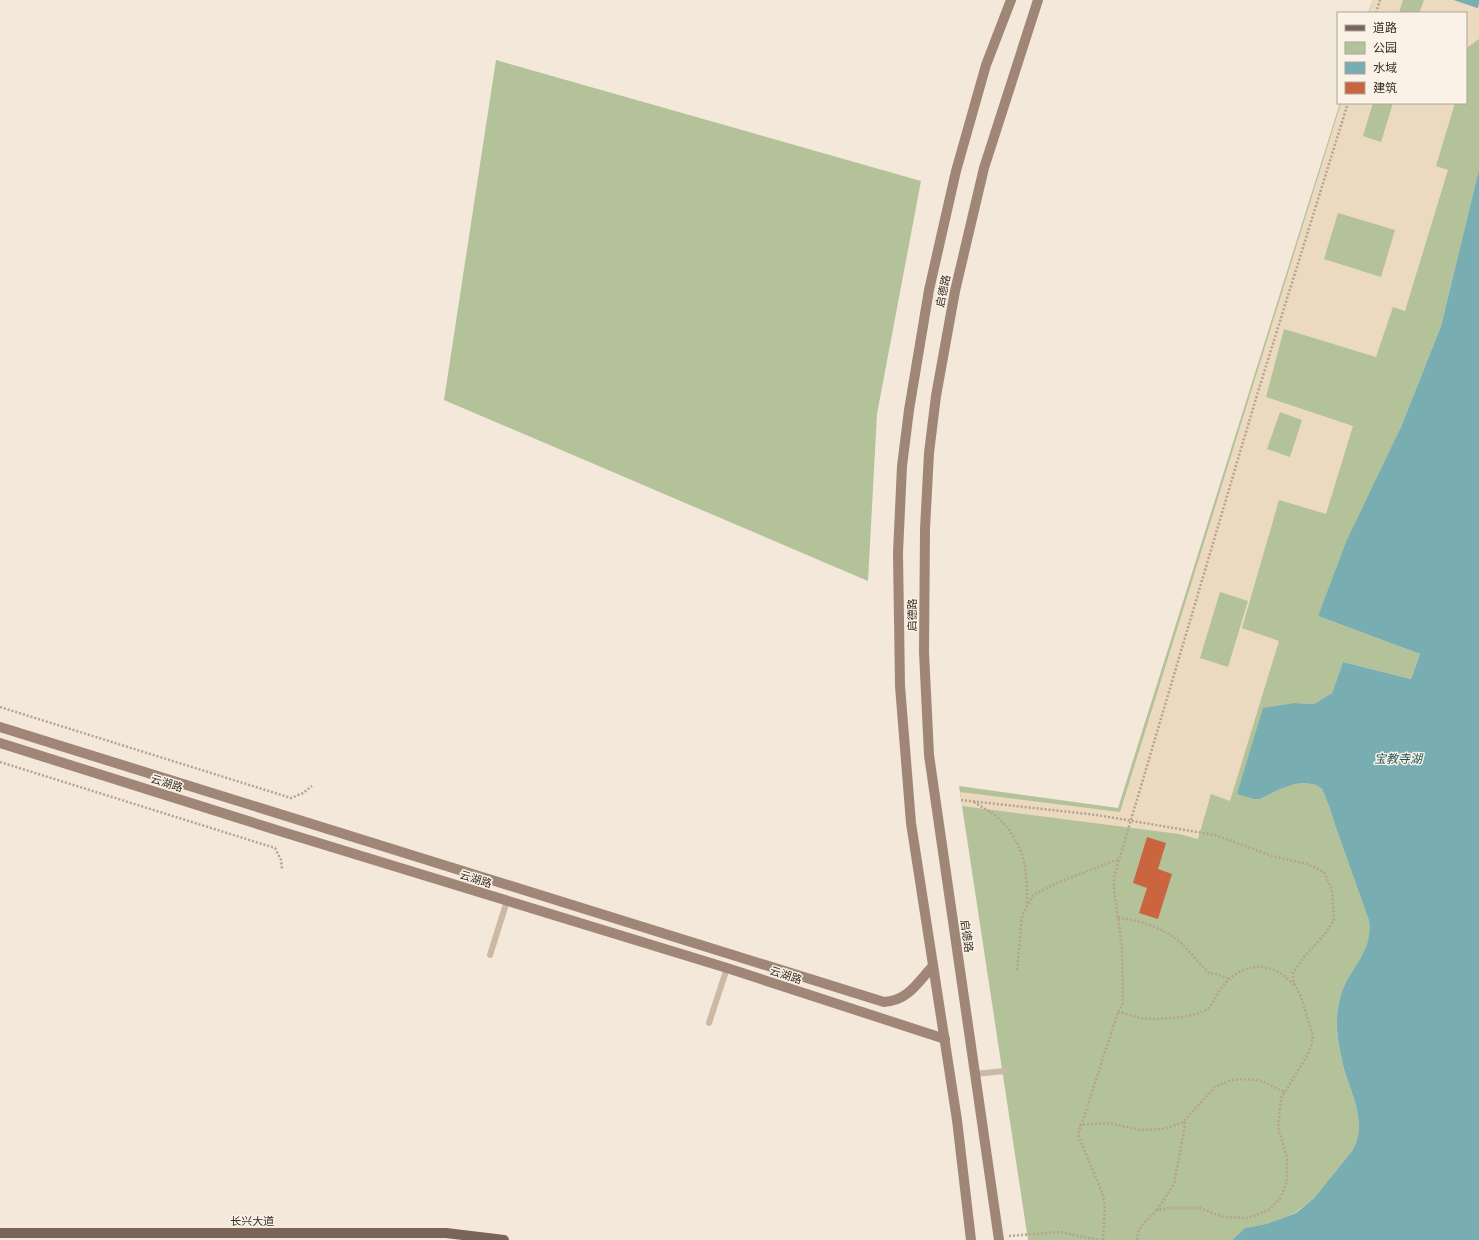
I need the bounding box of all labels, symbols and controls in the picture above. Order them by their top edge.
legend [1337,12,1467,104]
text: 道路 [1373,18,1397,37]
text: 公园 [1373,38,1397,57]
text: 水域 [1373,58,1397,77]
text: 建筑 [1373,78,1397,97]
street label: 启德路 [932,273,954,309]
street label: 启德路 [904,599,920,632]
water label: 宝教寺湖 [1374,749,1424,768]
street label: 云湖路 [149,771,185,795]
street label: 云湖路 [458,867,494,891]
street label: 启德路 [957,919,977,953]
street label: 云湖路 [768,962,804,988]
street label: 长兴大道 [230,1213,274,1229]

